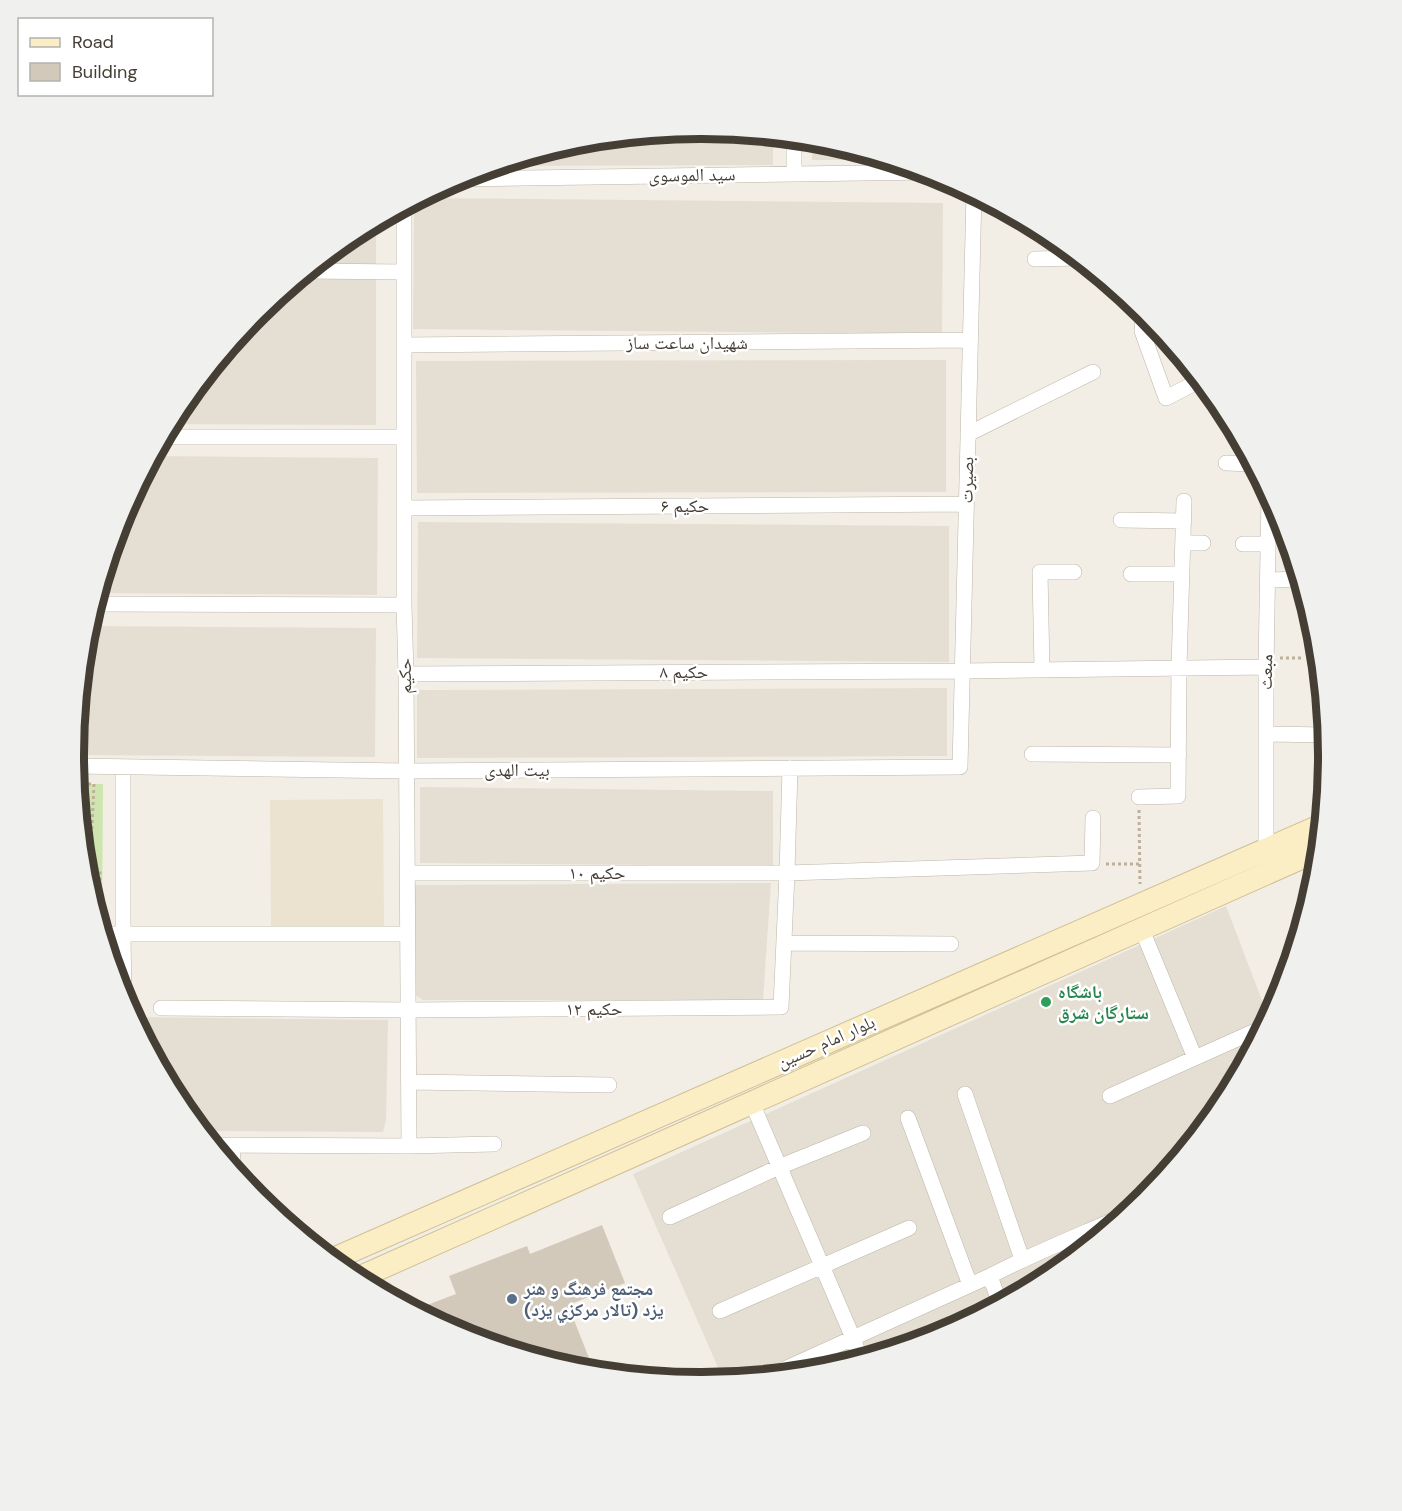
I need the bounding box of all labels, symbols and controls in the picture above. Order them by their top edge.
legend [18,18,213,96]
text: Road [72,30,114,54]
text: Building [72,60,137,84]
street label: سید الموسوی [648,162,736,188]
street label: شهیدان ساعت ساز [625,331,748,355]
street label: بصیرت [955,456,979,504]
street label: حکیم ۶ [661,494,709,518]
street label: مبعث [1254,654,1278,690]
street label: حکیم [393,658,417,694]
street label: حکیم ۸ [660,660,708,684]
street label: بیت الهدی [484,758,550,782]
street label: حکیم ۱۰ [569,861,625,885]
place label: باشگاه ستارگان شرق [1058,980,1149,1025]
marker: باشگاه ستارگان شرق [1039,995,1053,1009]
street label: حکیم ۱۲ [566,997,622,1021]
street label: بلوار امام حسین [773,1010,879,1074]
place label: مجتمع فرهنگ و هنر یزد (تالار مركزي یزد) [523,1277,664,1324]
marker: مجتمع فرهنگ و هنر یزد (تالار مركزي یزد) [505,1292,519,1306]

